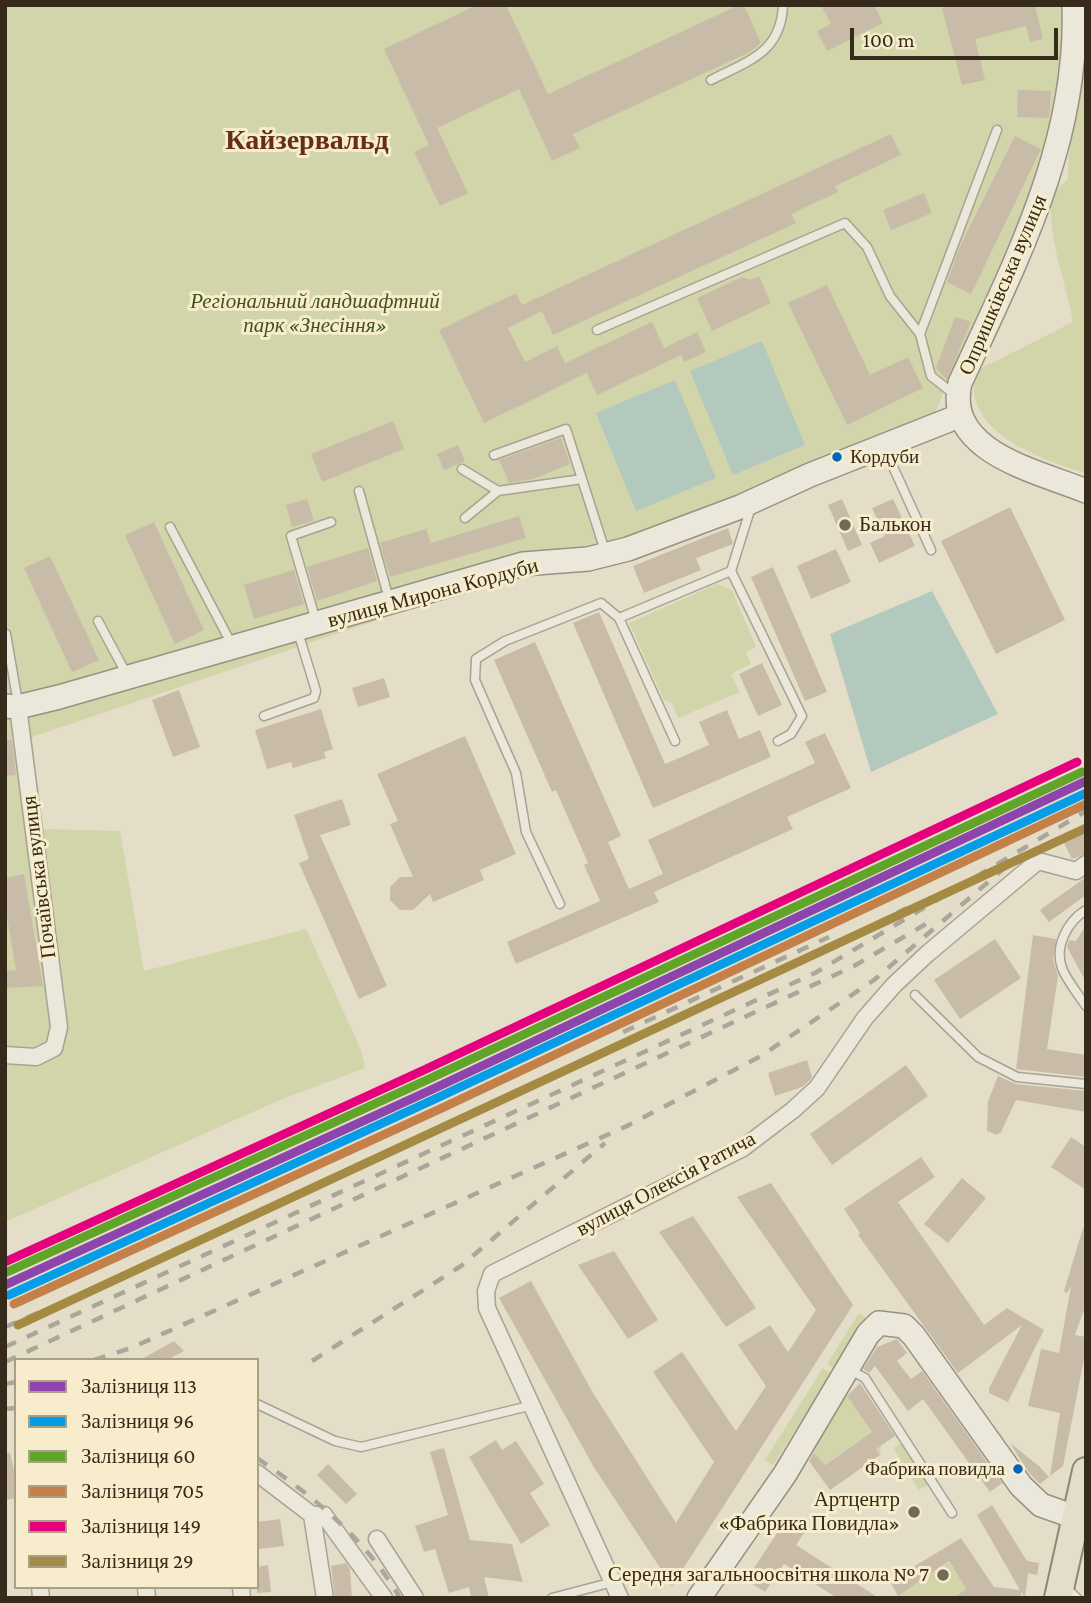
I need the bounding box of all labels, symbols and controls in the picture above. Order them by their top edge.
scale bar [853,14,1061,58]
text: 100 m [863,28,915,52]
district label: Кайзервальд [225,123,389,157]
street label: Опришківська вулиця [954,191,1052,379]
park label: Регіональний ландшафтний парк «Знесіння» [190,289,440,339]
place label: Кордуби [850,446,919,468]
marker: Кордуби [830,450,844,464]
place label: Балькон [859,512,931,538]
marker: Балькон [837,517,853,533]
street label: вулиця Мирона Кордуби [325,553,541,633]
street label: Почаївська вулиця [16,794,62,960]
street label: вулиця Олексія Ратича [572,1126,760,1242]
legend [14,1358,259,1589]
text: Залізниця 113 [81,1374,197,1398]
text: Залізниця 96 [81,1409,194,1433]
text: Залізниця 60 [81,1444,196,1468]
place label: Фабрика повидла [865,1458,1005,1480]
marker: Фабрика повидла [1011,1462,1025,1476]
text: Залізниця 705 [81,1479,204,1503]
place label: Артцентр «Фабрика Повидла» [718,1487,900,1537]
marker: Артцентр «Фабрика Повидла» [906,1504,922,1520]
text: Залізниця 149 [81,1514,201,1538]
text: Залізниця 29 [81,1549,194,1573]
place label: Середня загальноосвітня школа № 7 [608,1562,929,1588]
marker: Середня загальноосвітня школа № 7 [935,1567,951,1583]

